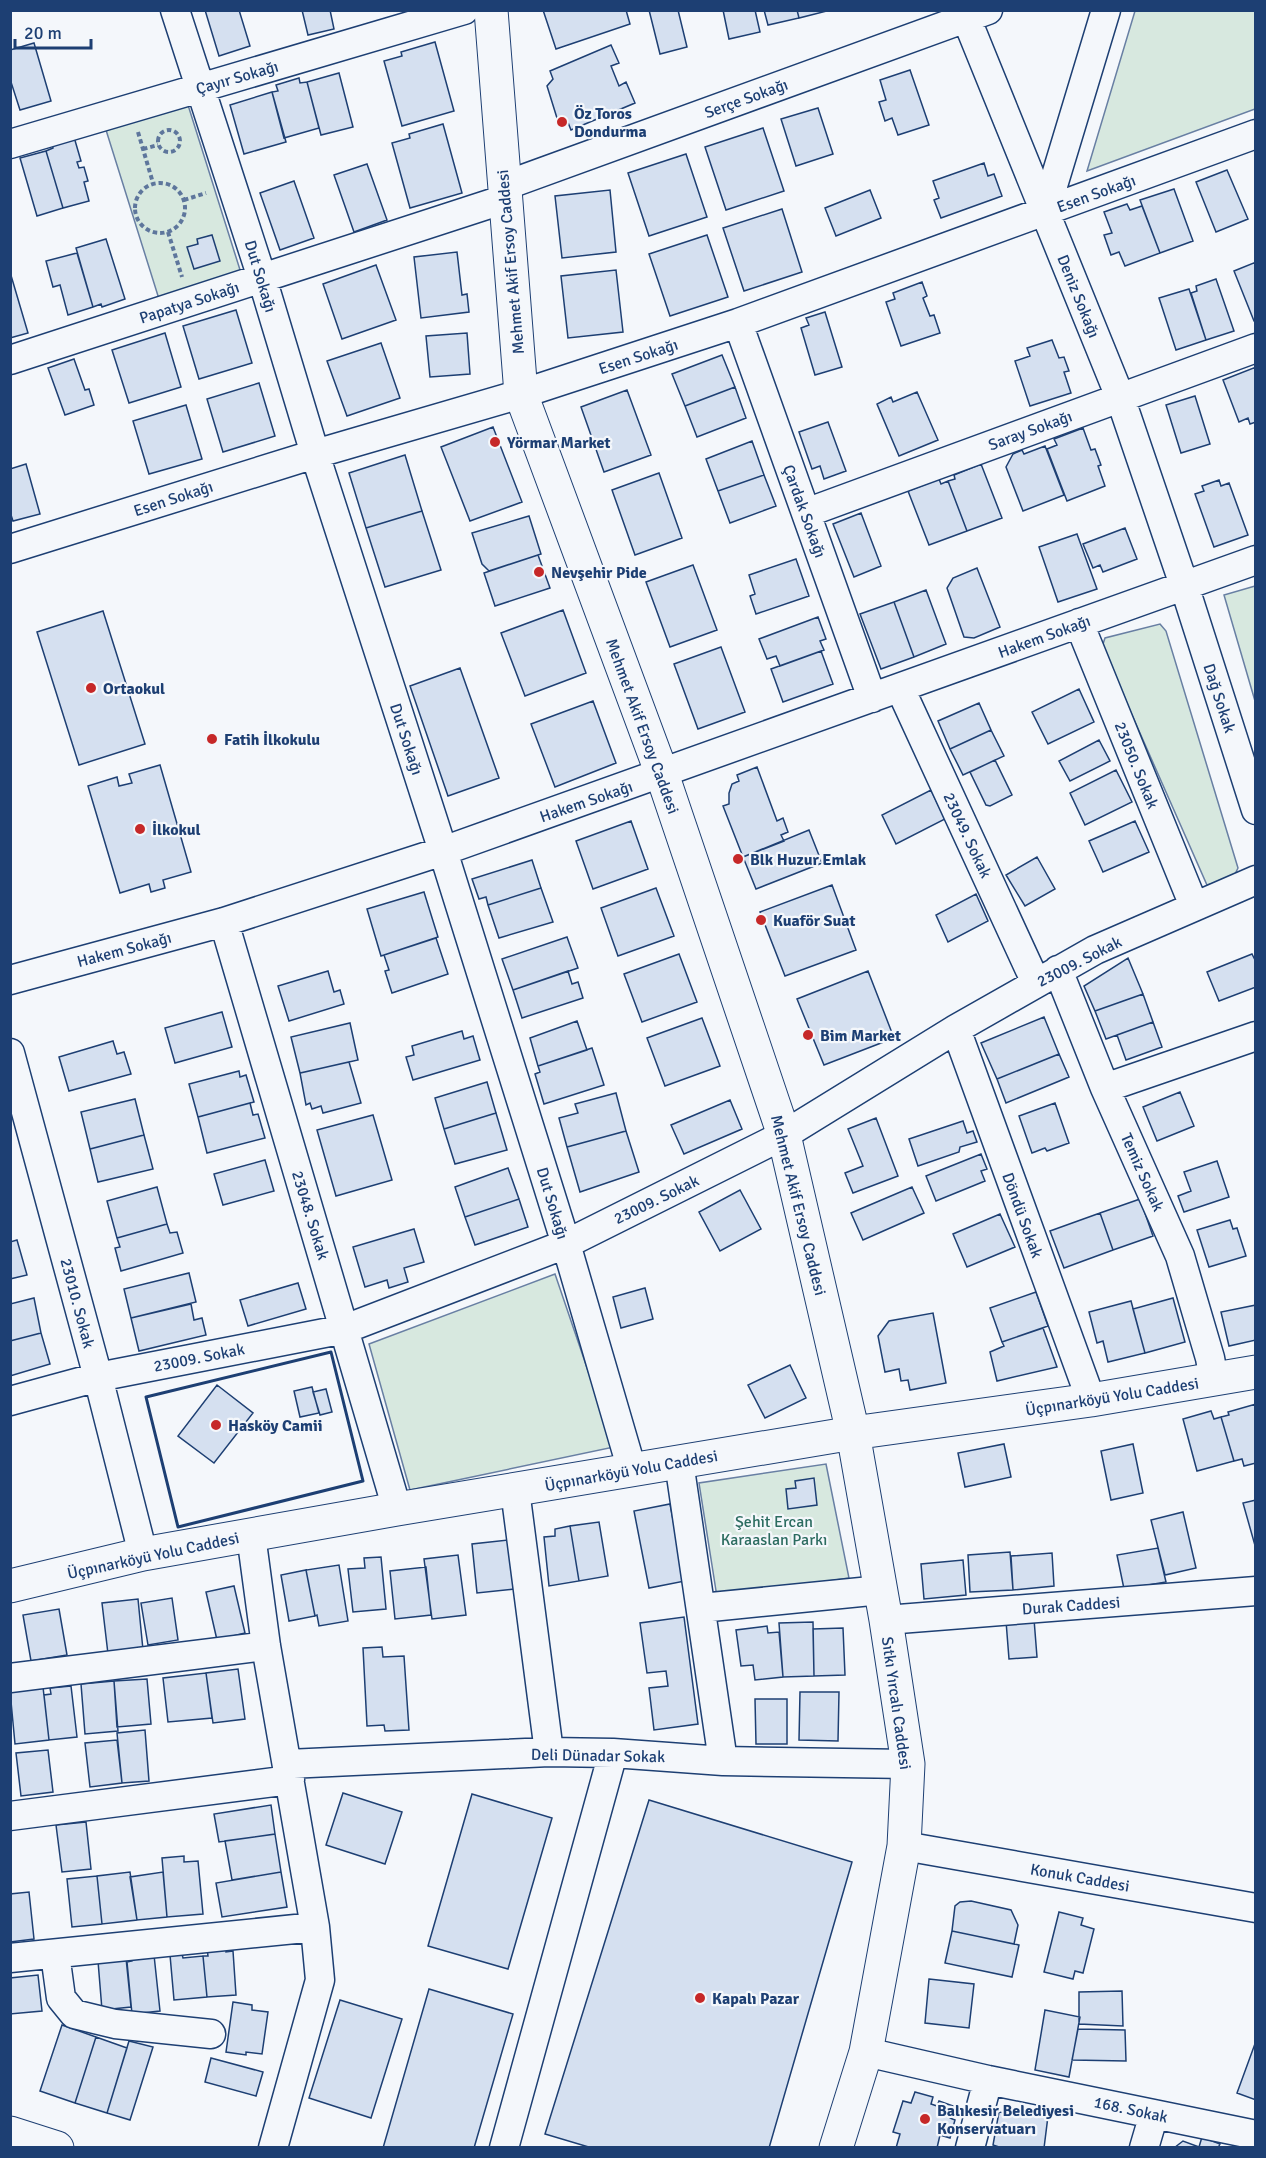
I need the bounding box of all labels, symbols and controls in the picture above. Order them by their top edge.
scale bar [15,12,92,50]
text: 20 m [24,22,62,44]
street label: Çayır Sokağı [194,57,281,99]
street label: Serçe Sokağı [702,75,791,123]
place label: Öz Toros Dondurma [574,104,647,142]
marker: Öz Toros Dondurma [555,115,569,129]
street label: Mehmet Akif Ersoy Caddesi [493,169,529,355]
street label: Esen Sokağı [1054,170,1138,217]
street label: Dut Sokağı [240,238,280,315]
street label: Deniz Sokağı [1052,252,1104,341]
street label: Papatya Sokağı [137,277,242,329]
street label: Esen Sokağı [596,335,681,379]
street label: Saray Sokağı [986,407,1075,455]
place label: Yörmar Market [506,433,611,453]
marker: Yörmar Market [488,435,502,449]
street label: Çardak Sokağı [778,462,830,561]
street label: Esen Sokağı [131,477,216,521]
place label: Nevşehir Pide [551,563,647,583]
marker: Nevşehir Pide [532,565,546,579]
street label: Hakem Sokağı [995,611,1093,663]
street label: Mehmet Akif Ersoy Caddesi [601,636,683,817]
street label: Dağ Sokak [1198,661,1240,735]
place label: Ortaokul [103,679,165,699]
marker: Ortaokul [84,681,98,695]
street label: Dut Sokağı [385,701,427,778]
street label: 23050. Sokak [1110,719,1163,812]
place label: Fatih İlkokulu [224,730,320,750]
marker: Fatih İlkokulu [205,732,219,746]
street label: Hakem Sokağı [537,777,635,827]
street label: 23049. Sokak [939,789,996,881]
place label: İlkokul [152,820,200,840]
marker: İlkokul [133,822,147,836]
place label: Blk Huzur Emlak [750,850,867,870]
marker: Blk Huzur Emlak [731,852,745,866]
place label: Kuaför Suat [773,911,855,931]
marker: Kuaför Suat [754,913,768,927]
street label: Hakem Sokağı [75,928,174,972]
street label: 23009. Sokak [1034,932,1125,992]
place label: Bim Market [820,1026,901,1046]
marker: Bim Market [801,1028,815,1042]
street label: Mehmet Akif Ersoy Caddesi [766,1113,830,1298]
street label: Temiz Sokak [1116,1130,1168,1215]
street label: Dut Sokağı [532,1165,572,1242]
street label: 23048. Sokak [287,1168,333,1262]
street label: Döndü Sokak [997,1170,1047,1261]
street label: 23009. Sokak [611,1171,702,1229]
street label: 23010. Sokak [55,1256,99,1350]
street label: 23009. Sokak [152,1339,246,1377]
street label: Üçpınarköyü Yolu Caddesi [1024,1373,1200,1421]
place label: Hasköy Camii [228,1416,323,1436]
marker: Hasköy Camii [209,1418,223,1432]
street label: Üçpınarköyü Yolu Caddesi [543,1446,719,1496]
park label: Şehit Ercan Karaaslan Parkı [721,1512,827,1550]
street label: Üçpınarköyü Yolu Caddesi [65,1528,241,1584]
street label: Durak Caddesi [1021,1593,1121,1619]
street label: Sıtkı Yırcalı Caddesi [877,1635,915,1771]
street label: Deli Dünadar Sokak [531,1745,665,1767]
street label: Konuk Caddesi [1029,1859,1131,1897]
place label: Kapalı Pazar [712,1989,800,2009]
marker: Kapalı Pazar [693,1991,707,2005]
street label: 168. Sokak [1092,2092,1170,2128]
place label: Balıkesir Belediyesi Konservatuarı [937,2101,1074,2139]
marker: Balıkesir Belediyesi Konservatuarı [918,2112,932,2126]

